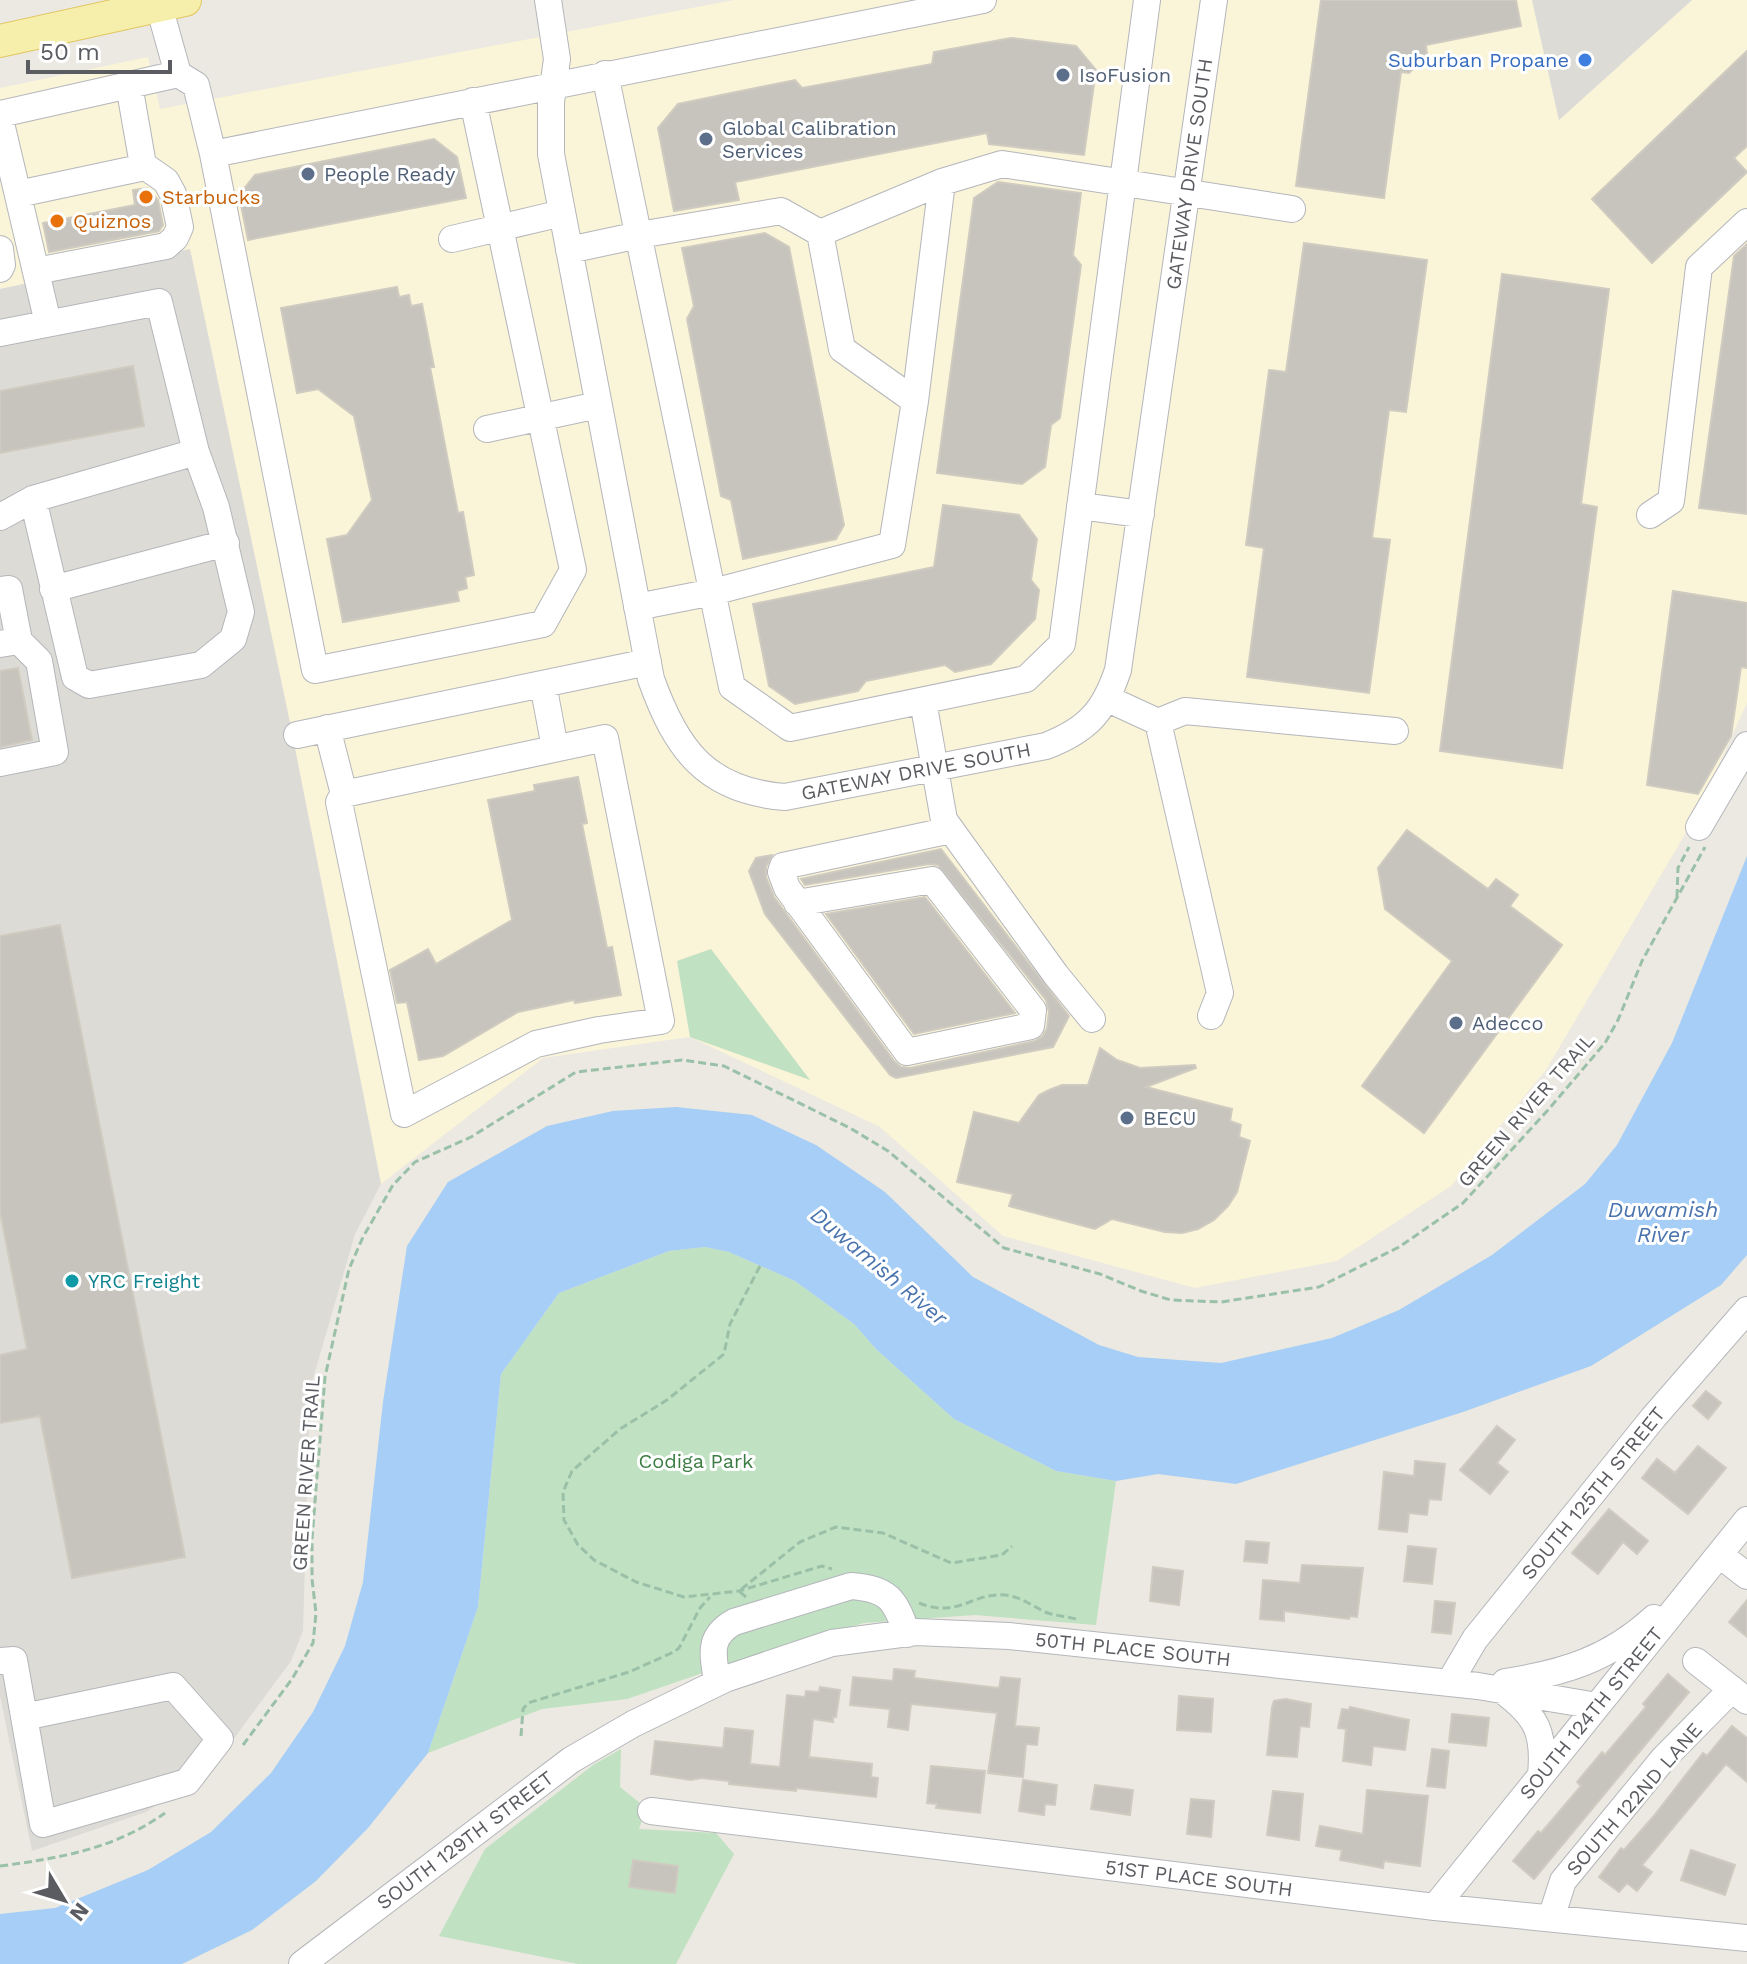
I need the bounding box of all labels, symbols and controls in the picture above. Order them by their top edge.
scale bar [28,24,170,74]
text: 50 m [40,38,100,66]
place label: Suburban Propane [1388,48,1569,72]
marker: Suburban Propane [1576,51,1594,69]
street label: GATEWAY DRIVE SOUTH [1161,57,1217,291]
place label: IsoFusion [1079,63,1171,87]
marker: IsoFusion [1054,66,1072,84]
place label: Global Calibration Services [722,116,897,163]
marker: Global Calibration Services [697,130,715,148]
place label: People Ready [324,162,456,186]
marker: People Ready [299,165,317,183]
place label: Starbucks [162,185,260,209]
marker: Starbucks [137,188,155,206]
place label: Quiznos [73,209,151,233]
marker: Quiznos [48,212,66,230]
street label: GATEWAY DRIVE SOUTH [799,737,1033,805]
place label: Adecco [1472,1011,1544,1035]
marker: Adecco [1447,1014,1465,1032]
street label: GREEN RIVER TRAIL [1453,1028,1599,1192]
place label: BECU [1143,1106,1196,1130]
marker: BECU [1118,1109,1136,1127]
water label: Duwamish River [1608,1197,1718,1247]
water label: Duwamish River [806,1202,953,1331]
place label: YRC Freight [88,1269,201,1293]
marker: YRC Freight [63,1272,81,1290]
street label: GREEN RIVER TRAIL [287,1374,325,1571]
street label: SOUTH 125TH STREET [1516,1402,1670,1584]
park label: Codiga Park [639,1449,753,1473]
street label: SOUTH 124TH STREET [1514,1622,1668,1804]
street label: 50TH PLACE SOUTH [1034,1627,1232,1671]
street label: SOUTH 122ND LANE [1561,1718,1707,1880]
street label: SOUTH 129TH STREET [372,1766,558,1914]
street label: 51ST PLACE SOUTH [1104,1855,1294,1901]
north arrow [24,1860,104,1940]
text: N [64,1898,94,1926]

